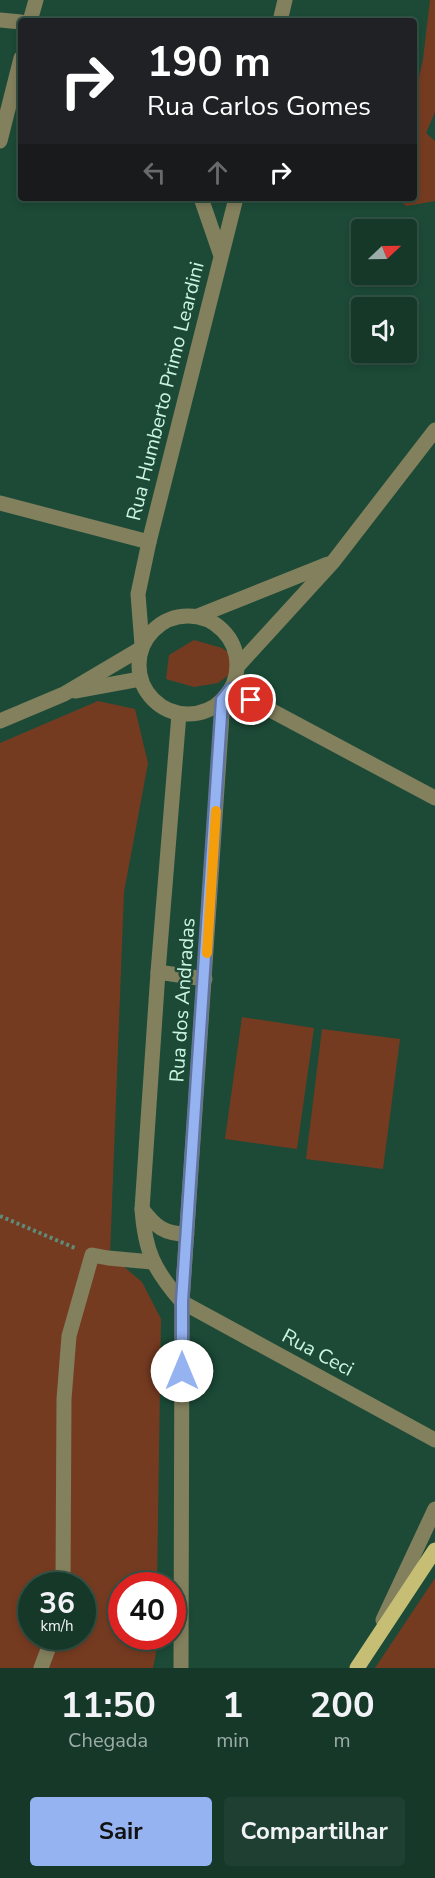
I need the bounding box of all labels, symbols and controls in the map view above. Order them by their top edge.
text: 190 m [147,34,271,91]
icon: right [48,42,126,120]
text: Rua Carlos Gomes [147,88,371,125]
icon: left [138,156,171,189]
icon: ahead [201,156,234,189]
icon: right [264,156,297,189]
north arrow [351,219,417,285]
map controls [351,219,417,363]
street label: Rua Humberto Primo Leardini [120,259,211,523]
button: sound [351,297,417,363]
pin [225,674,276,725]
icon: arrive [234,683,267,716]
street label: Rua dos Andradas [163,917,202,1083]
street label: Rua Ceci [277,1322,358,1383]
position arrow [150,1339,214,1403]
speed limit sign: 40 [108,1572,186,1650]
text: 36 [39,1583,75,1624]
text: km/h [40,1616,74,1636]
text: 11:50 [60,1681,156,1730]
text: 1 [222,1681,244,1730]
text: 200 [310,1681,375,1730]
text: Chegada [68,1727,148,1754]
text: min [216,1727,249,1754]
text: m [334,1727,351,1754]
button: Sair [30,1797,212,1866]
button: Compartilhar [224,1797,405,1866]

